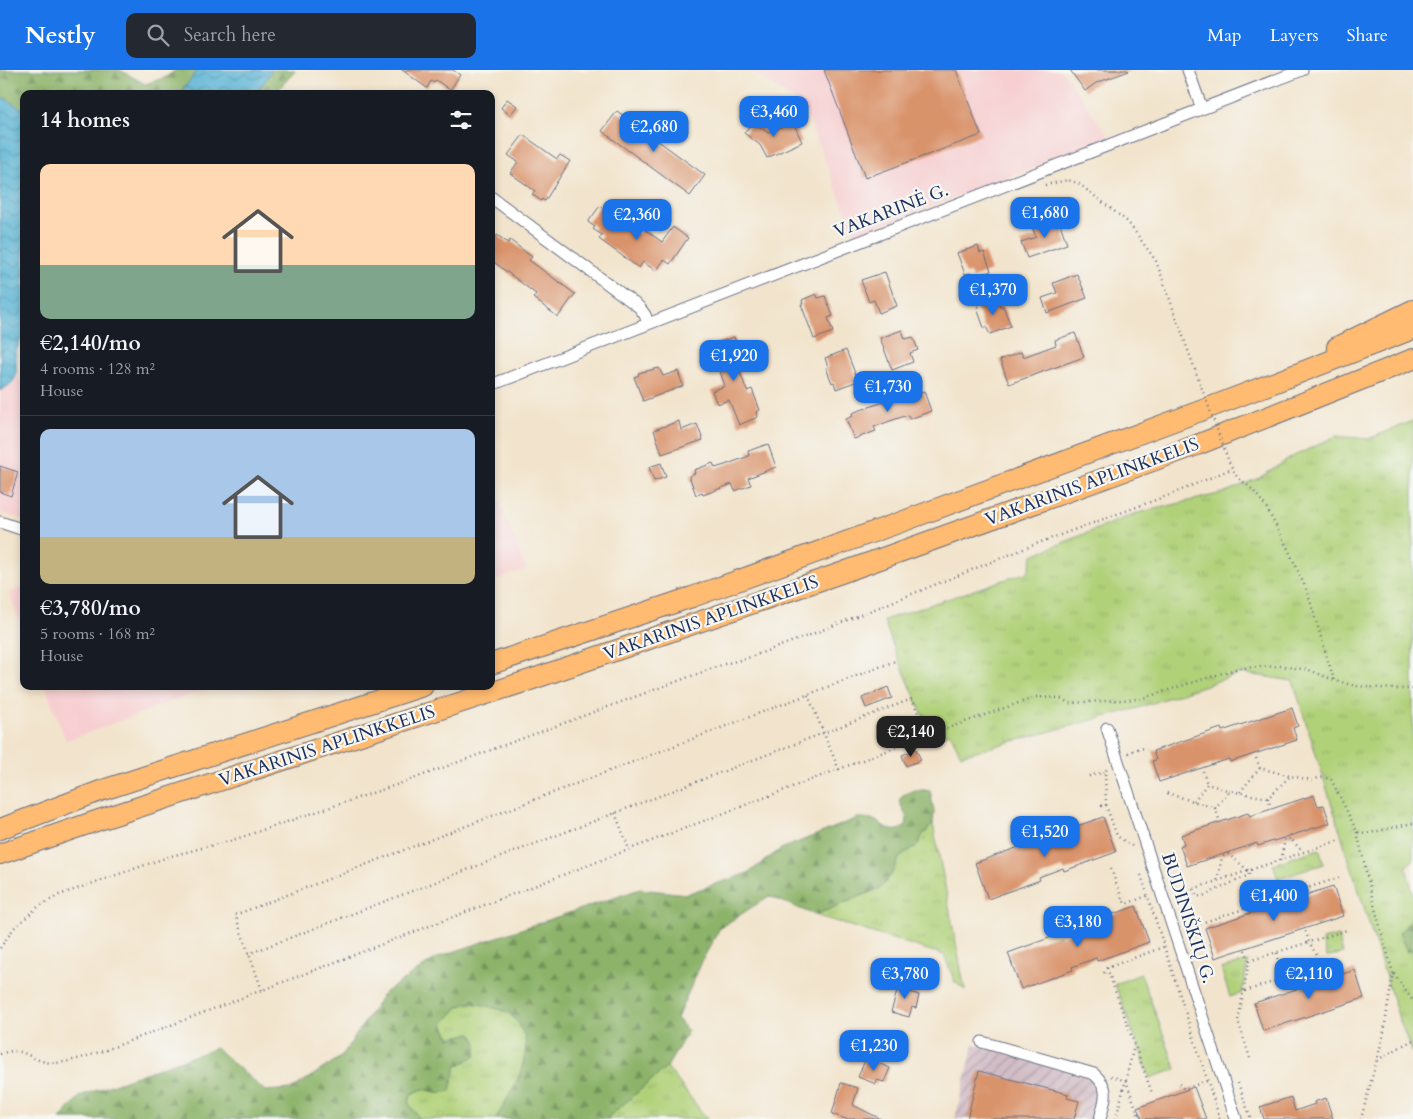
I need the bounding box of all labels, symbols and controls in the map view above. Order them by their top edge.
search box [126,13,476,58]
text: Nestly [25,19,96,52]
icon: search [144,21,172,49]
text: Search here [184,22,276,48]
text: Map [1207,23,1242,48]
text: Layers [1270,23,1319,48]
text: Share [1347,23,1388,48]
pin: €3,460 [733,96,815,138]
text: €3,460 [751,101,798,123]
text: 14 homes [40,106,130,135]
icon: filters [447,106,475,134]
pin: €2,680 [613,111,695,153]
text: €2,680 [631,116,678,138]
street label: VAKARINĖ G. [830,178,952,244]
icon: home [213,196,303,286]
pin: €1,680 [1004,196,1086,239]
pin: €2,360 [596,198,678,241]
text: €1,680 [1022,202,1069,224]
text: €2,360 [614,204,661,226]
pin: €1,370 [952,274,1034,316]
text: €1,370 [970,279,1017,301]
text: €2,140/mo [40,329,141,358]
pin: €1,920 [693,340,775,382]
text: €1,920 [711,345,758,367]
text: 4 rooms · 128 m² [40,358,155,380]
pin: €1,730 [847,370,929,413]
text: €1,730 [865,376,912,398]
text: House [40,380,83,402]
street label: VAKARINIS APLINKKELIS [982,432,1202,532]
icon: home [213,462,303,552]
street label: VAKARINIS APLINKKELIS [600,569,822,667]
text: €3,780/mo [40,594,141,623]
text: 5 rooms · 168 m² [40,623,155,645]
text: House [40,645,83,667]
street label: VAKARINIS APLINKKELIS [216,699,438,793]
pin: €2,140 [870,716,952,758]
text: €2,140 [888,721,935,743]
pin: €1,520 [1004,816,1086,858]
text: €1,520 [1022,821,1069,843]
street label: BUDINIŠKIŲ G. [1155,849,1221,987]
pin: €1,400 [1233,880,1315,922]
text: €1,400 [1251,885,1298,907]
pin: €3,180 [1037,906,1119,948]
text: €3,180 [1055,911,1102,933]
pin: €3,780 [864,958,946,1000]
pin: €2,110 [1268,958,1350,1000]
text: €3,780 [882,963,929,985]
text: €2,110 [1286,963,1333,985]
pin: €1,230 [833,1030,915,1072]
text: €1,230 [851,1035,898,1057]

